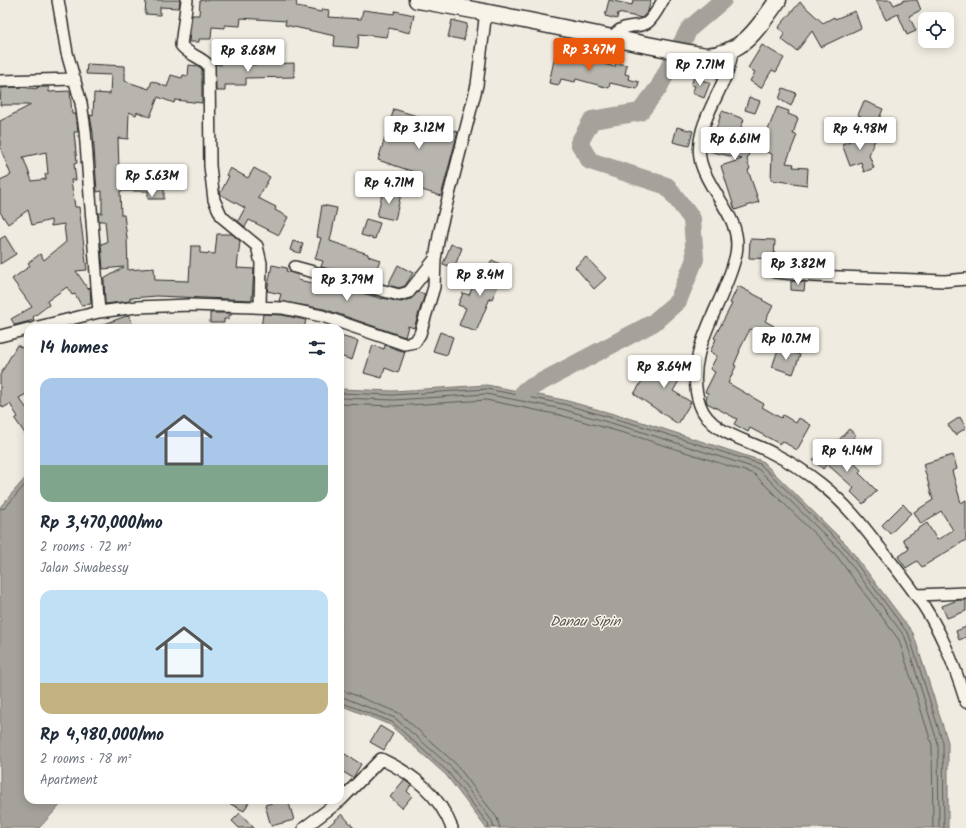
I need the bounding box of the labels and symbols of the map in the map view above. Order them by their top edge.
pin: Rp 3.47M [548,38,630,72]
pin: Rp 8.68M [207,39,289,73]
pin: Rp 7.71M [659,53,741,87]
pin: Rp 3.12M [378,116,460,150]
pin: Rp 4.98M [819,117,901,151]
pin: Rp 6.61M [694,127,776,161]
pin: Rp 5.63M [111,164,193,198]
pin: Rp 4.71M [348,171,430,205]
pin: Rp 3.82M [757,252,839,286]
pin: Rp 8.4M [443,263,517,297]
pin: Rp 3.79M [306,268,388,302]
pin: Rp 10.7M [745,327,827,361]
pin: Rp 8.64M [623,355,705,389]
pin: Rp 4.14M [806,439,888,473]
water label: Danau Sipin [550,611,622,633]

